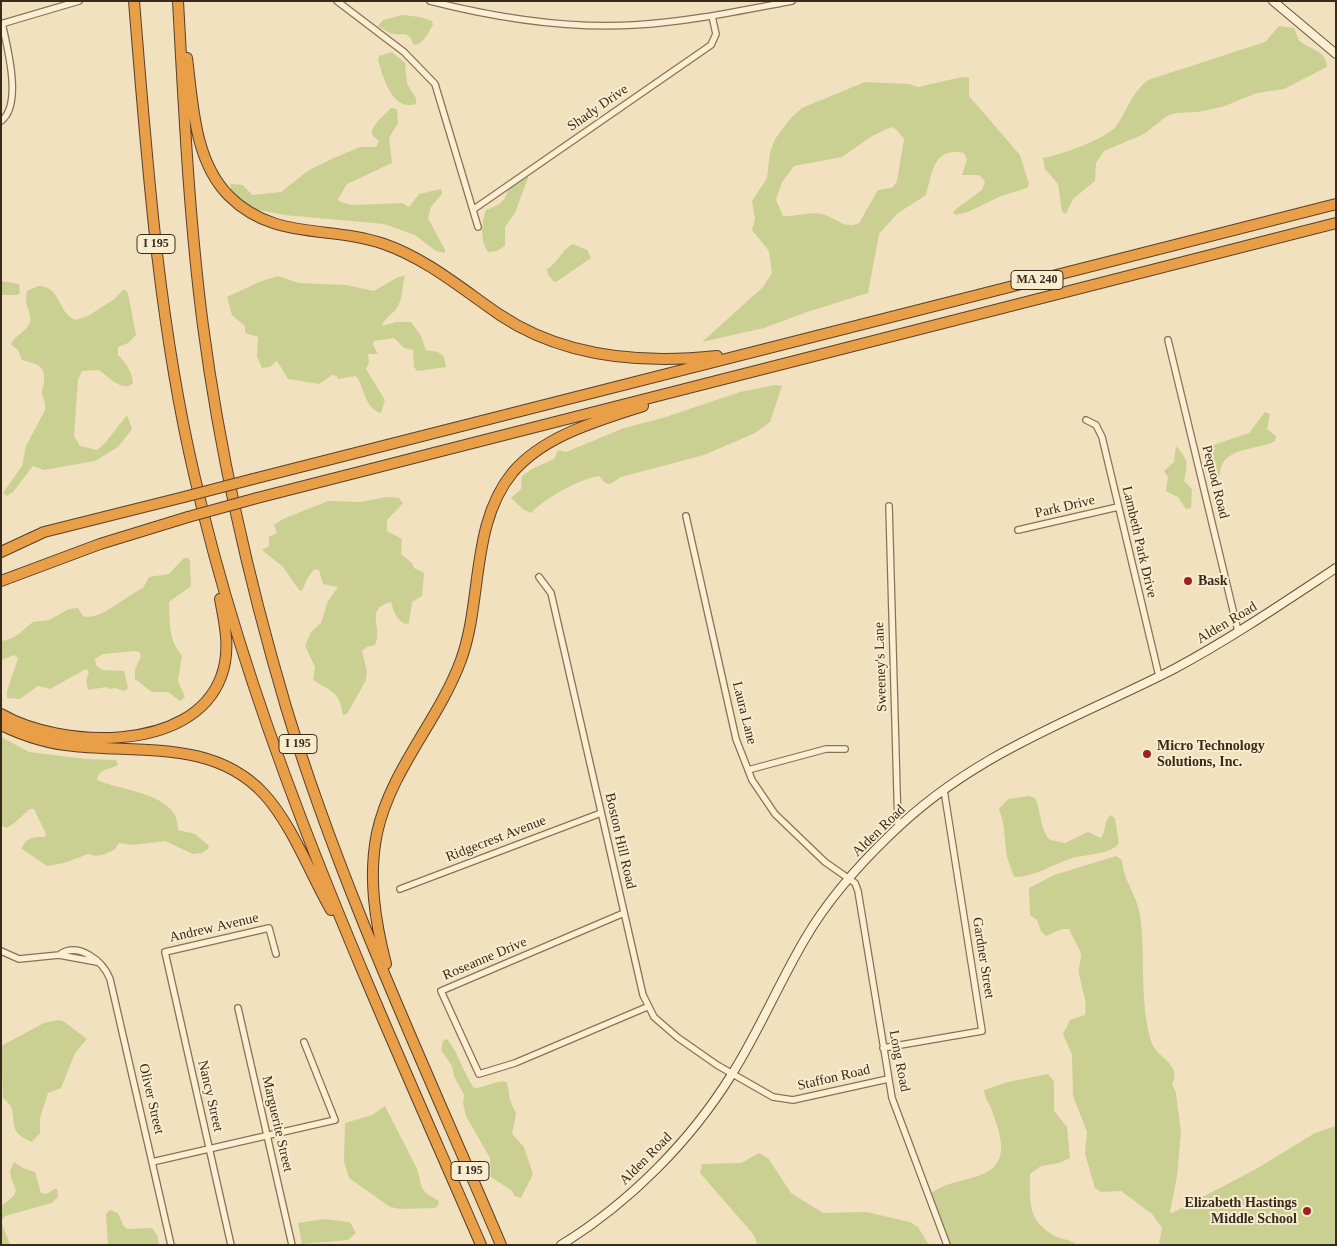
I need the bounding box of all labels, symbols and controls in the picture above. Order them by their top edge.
street label: Shady Drive [564,81,632,135]
road number: I 195 [137,234,175,253]
road number: MA 240 [1011,270,1063,290]
street label: Pequod Road [1198,444,1232,520]
street label: Lambeth Park Drive [1118,484,1160,600]
street label: Park Drive [1033,492,1097,522]
place label: Bask [1198,573,1228,589]
marker: Bask [1182,575,1194,587]
street label: Alden Road [1194,598,1260,648]
street label: Sweeney's Lane [871,622,891,712]
street label: Laura Lane [728,680,760,746]
road number: I 195 [279,734,317,754]
place label: Micro Technology Solutions, Inc. [1157,738,1265,770]
marker: Micro Technology Solutions, Inc. [1141,748,1153,760]
street label: Boston Hill Road [601,791,639,891]
street label: Alden Road [849,802,909,860]
street label: Ridgecrest Avenue [444,812,548,866]
street label: Andrew Avenue [168,910,260,946]
street label: Gardner Street [968,916,998,1000]
street label: Roseanne Drive [440,934,530,984]
street label: Long Road [885,1029,913,1093]
street label: Nancy Street [194,1059,226,1133]
street label: Staffon Road [796,1061,872,1095]
street label: Oliver Street [135,1062,167,1136]
street label: Marguerite Street [258,1074,296,1174]
street label: Alden Road [616,1129,676,1189]
road number: I 195 [451,1162,489,1180]
place label: Elizabeth Hastings Middle School [1185,1195,1297,1228]
marker: Elizabeth Hastings Middle School [1301,1205,1313,1217]

